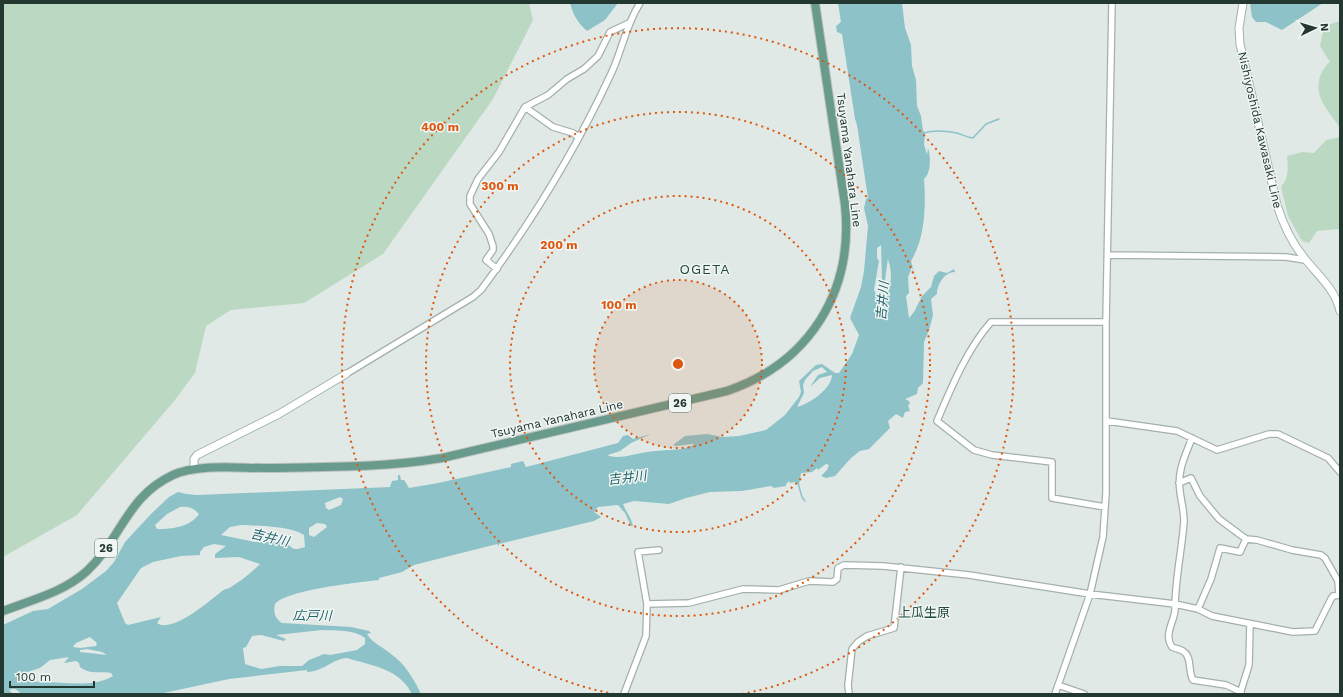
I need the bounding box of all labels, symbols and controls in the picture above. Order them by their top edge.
north arrow [1295,8,1335,48]
text: N [1318,23,1331,32]
street label: Nishiyoshida Kawasaki Line [1235,50,1285,210]
street label: Tsuyama Yanahara Line [834,92,864,228]
text: 400 m [421,120,459,134]
text: 300 m [481,179,519,193]
text: 200 m [540,238,578,252]
district label: OGETA [680,261,730,277]
water label: 吉井川 [873,279,892,321]
text: 100 m [601,298,637,312]
centre of rings [671,357,685,371]
road number: 26 [669,394,691,412]
street label: Tsuyama Yanahara Line [489,397,625,441]
water label: 吉井川 [607,467,649,487]
water label: 吉井川 [249,526,293,550]
road number: 26 [95,539,117,557]
district label: 上瓜生原 [898,605,950,620]
water label: 広戸川 [292,608,334,623]
scale bar [10,663,94,689]
text: 100 m [16,670,51,684]

